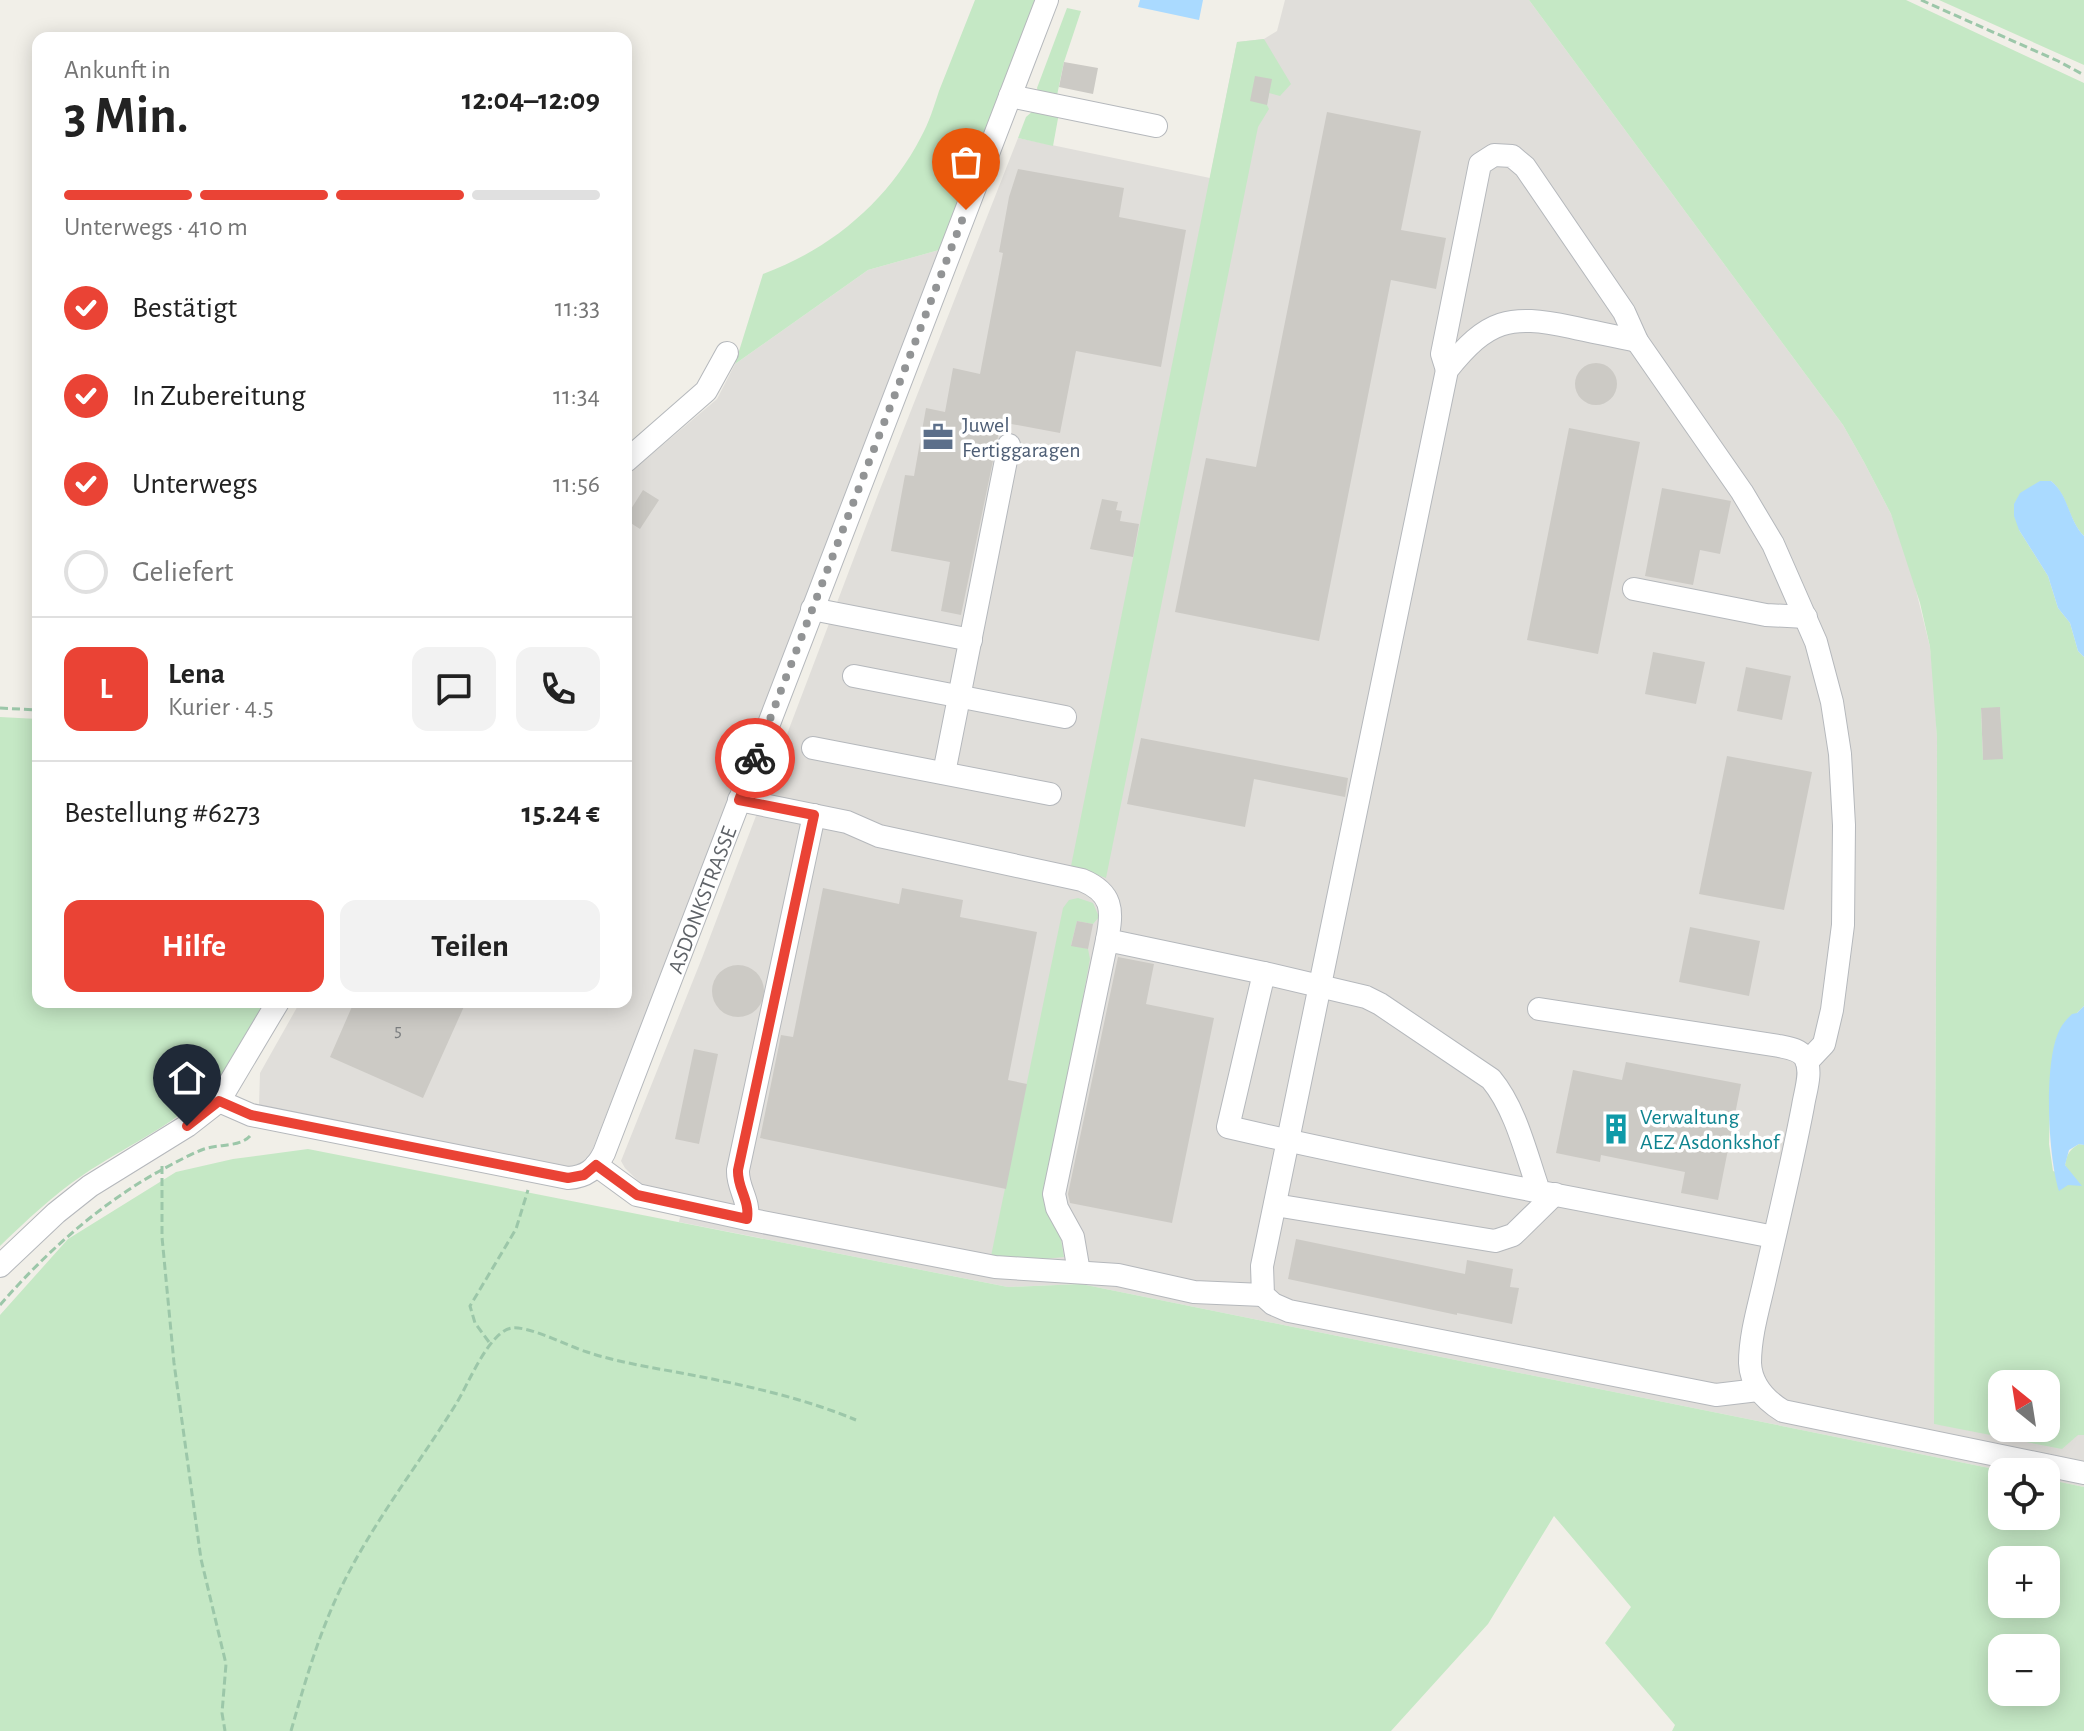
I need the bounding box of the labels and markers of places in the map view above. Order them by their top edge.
pin [932,128,1000,210]
place label: Juwel Fertiggaragen [962,414,1081,461]
office icon: Juwel Fertiggaragen [921,420,955,454]
pin [153,1044,221,1126]
place label: Verwaltung AEZ Asdonkshof [1640,1106,1781,1153]
building icon: Verwaltung AEZ Asdonkshof [1599,1112,1633,1146]

